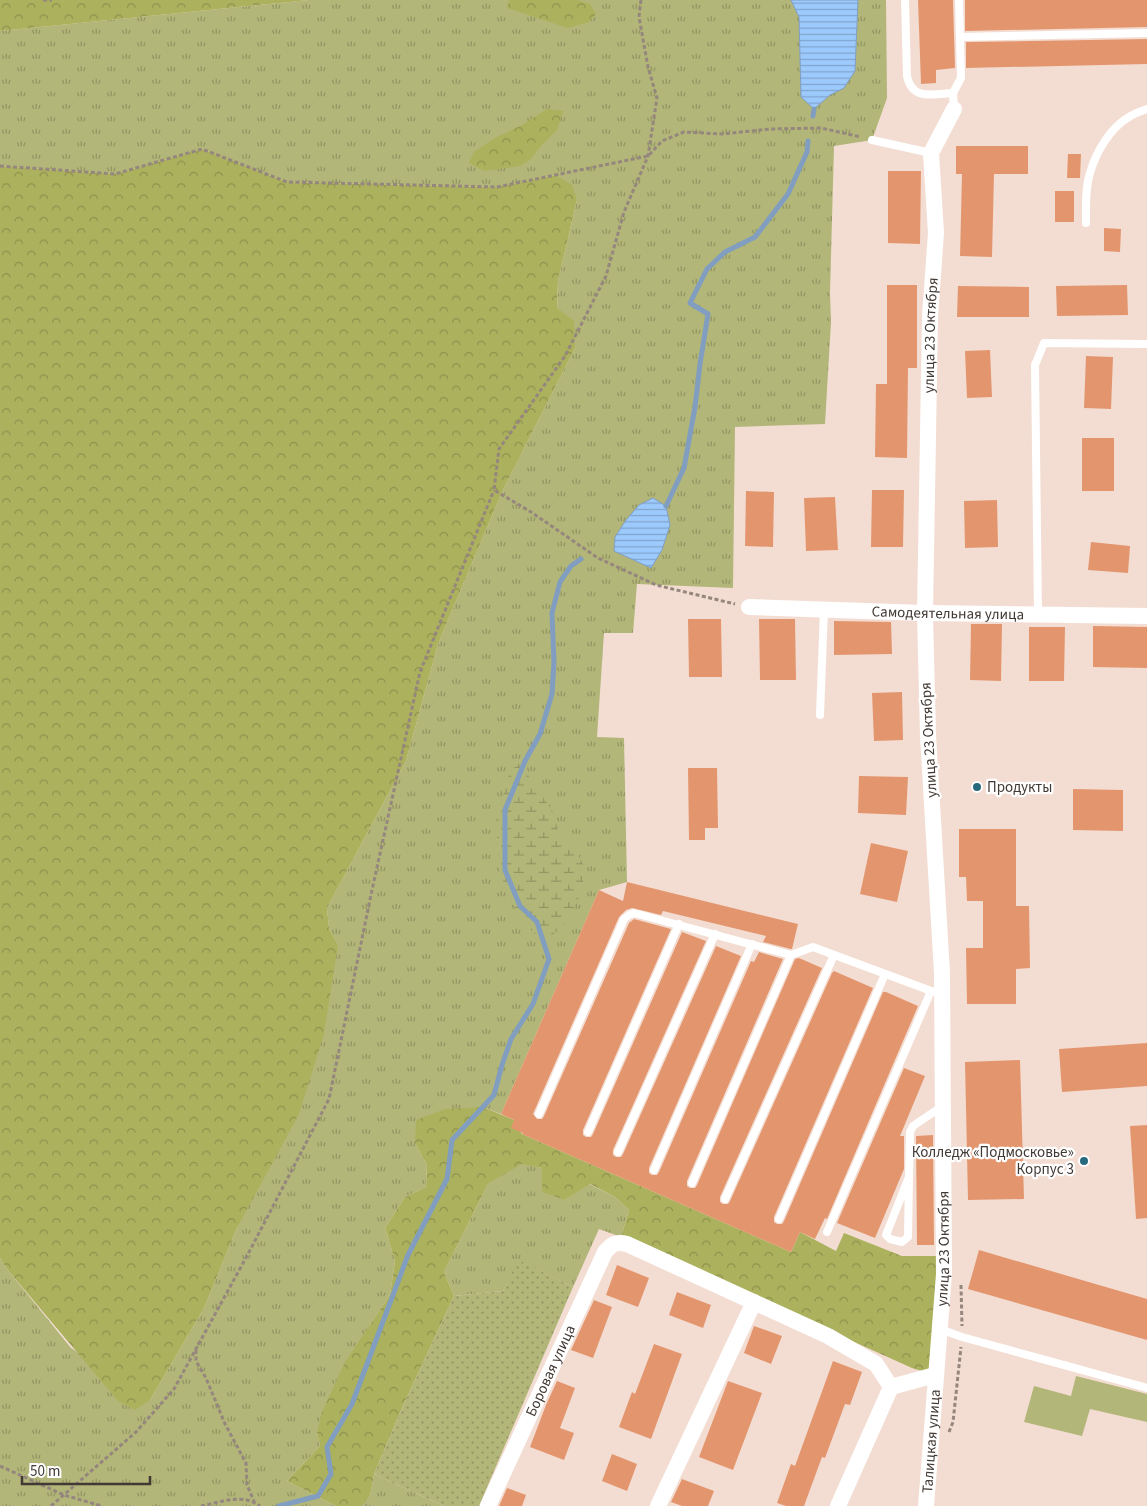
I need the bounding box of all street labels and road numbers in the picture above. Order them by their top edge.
street label: улица 23 Октября [918,277,943,393]
street label: Самодеятельная улица [871,601,1024,625]
street label: улица 23 Октября [915,682,943,798]
street label: улица 23 Октября [931,1191,955,1307]
street label: Боровая улица [520,1321,581,1420]
street label: Талицкая улица [917,1388,946,1494]

